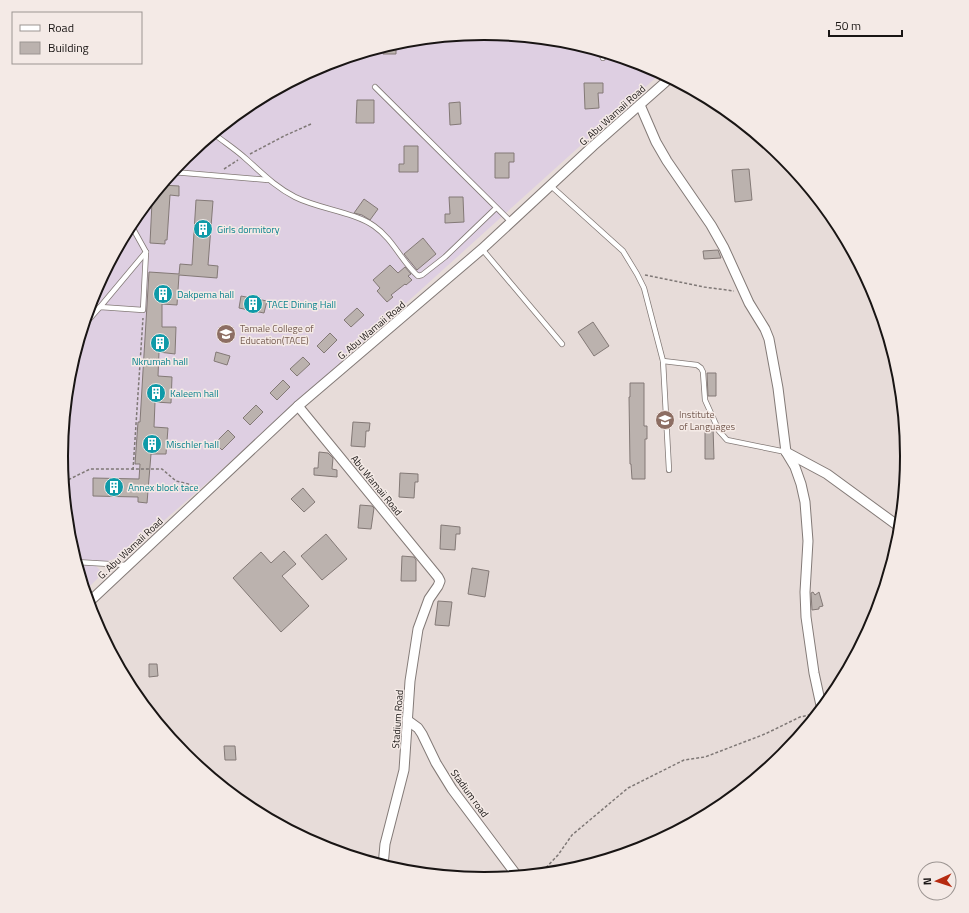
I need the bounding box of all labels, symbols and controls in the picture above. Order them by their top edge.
legend [12,12,142,64]
scale bar [829,12,902,38]
text: 50 m [835,16,861,35]
text: Road [48,18,74,37]
text: Building [48,38,89,57]
street label: G. Abu Wamaii Road [576,82,649,149]
building icon: Girls dormitory [192,218,214,240]
place label: Girls dormitory [217,222,280,237]
building icon: Dakpema hall [152,283,174,305]
place label: Dakpema hall [177,287,234,302]
building icon: TACE Dining Hall [242,293,264,315]
place label: TACE Dining Hall [267,297,336,312]
street label: G. Abu Wamaii Road [334,297,409,363]
place label: Tamale College of Education(TACE) [240,321,314,348]
school or university icon: Tamale College of Education(TACE) [215,323,237,345]
building icon: Nkrumah hall [149,332,171,354]
place label: Nkrumah hall [132,354,188,369]
building icon: Kaleem hall [145,382,167,404]
place label: Kaleem hall [170,386,219,401]
place label: Institute of Languages [679,407,736,434]
school or university icon: Institute of Languages [654,409,676,431]
building icon: Mischler hall [141,433,163,455]
place label: Mischler hall [166,437,219,452]
street label: Abu Wamaii Road [347,452,406,519]
building icon: Annex block tace [103,476,125,498]
place label: Annex block tace [128,480,199,495]
street label: G. Abu Wamaii Road [94,514,166,583]
street label: Stadium Road [388,689,407,749]
street label: Stadium road [447,766,492,820]
north arrow [917,861,957,901]
text: N [919,877,935,886]

